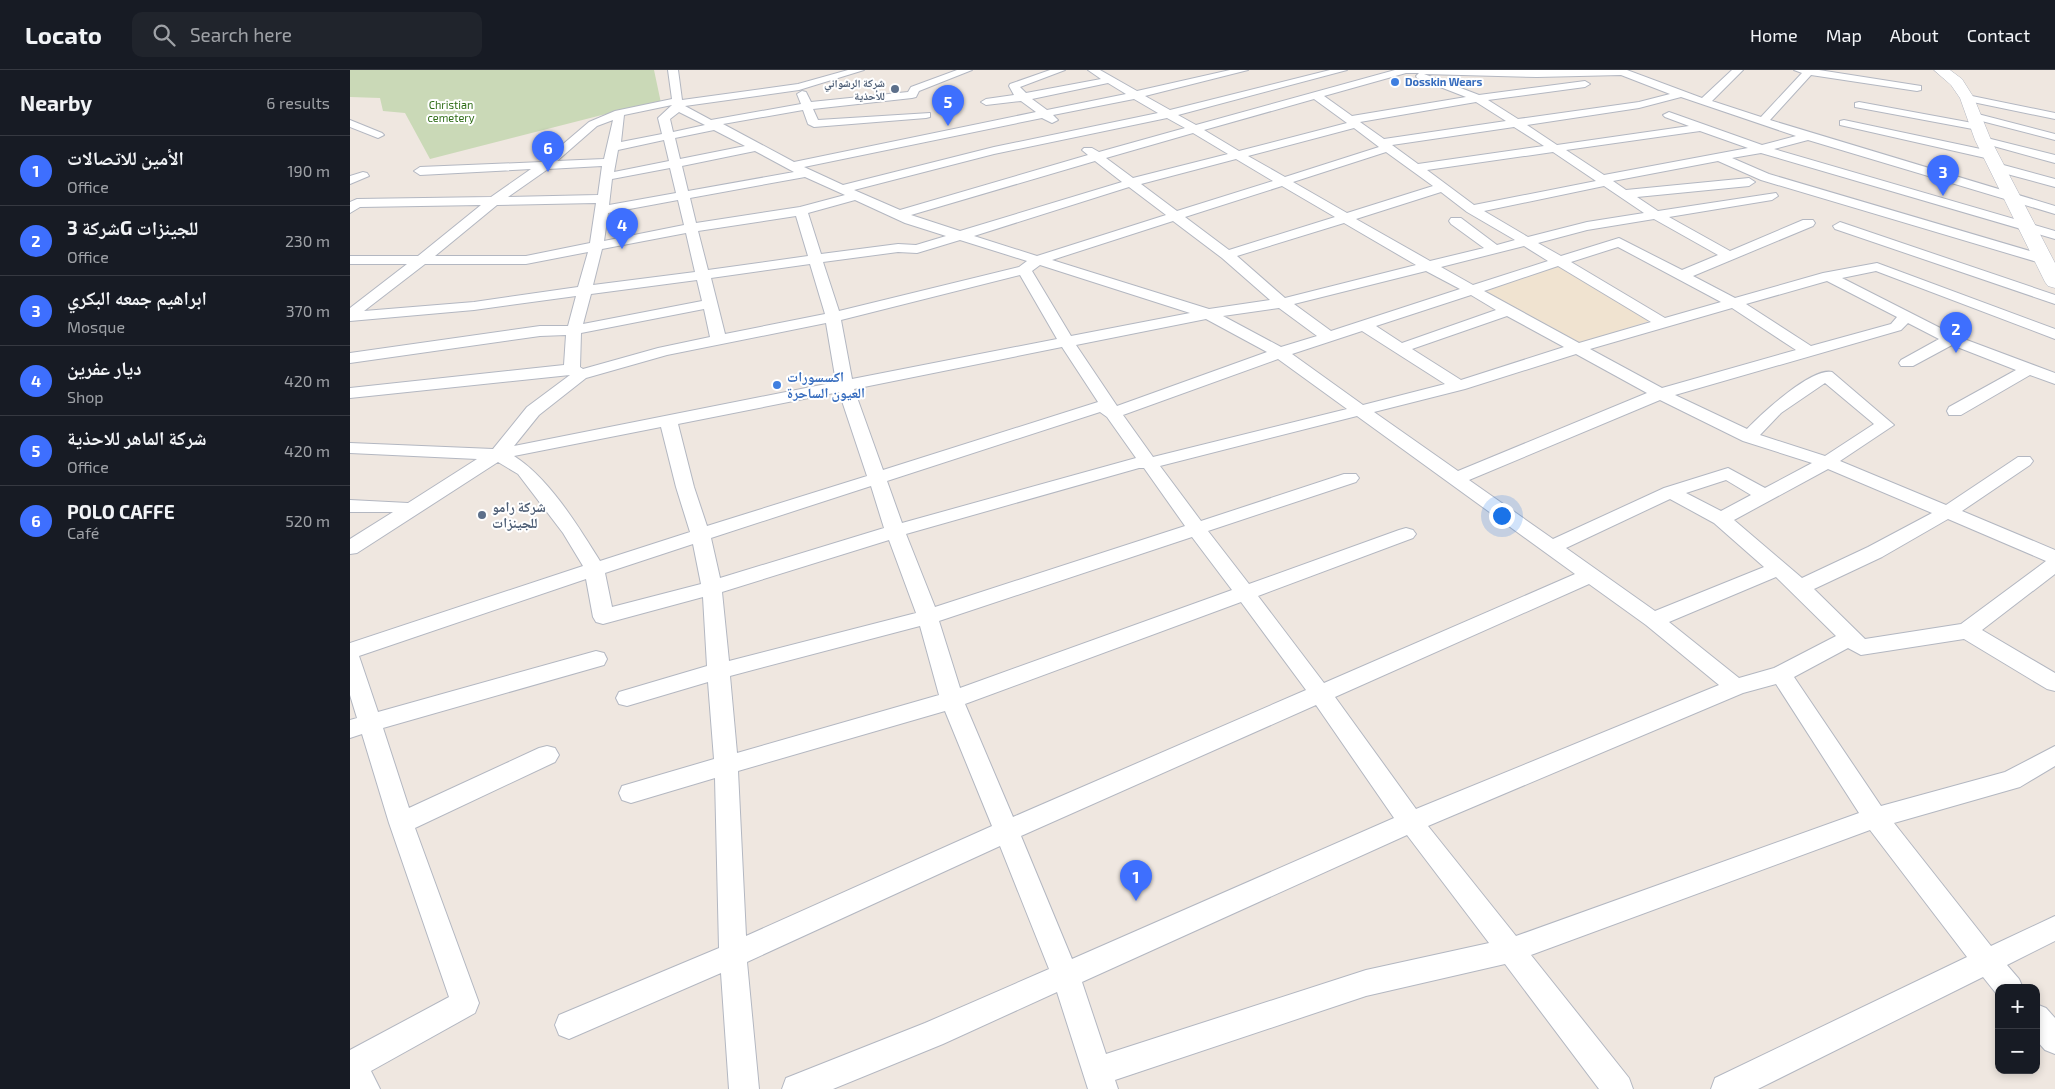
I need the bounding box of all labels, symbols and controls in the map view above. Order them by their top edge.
search box [132,12,482,57]
text: Locato [25,20,102,49]
icon: search [150,21,178,49]
text: Search here [190,23,292,46]
text: Home [1750,24,1798,46]
text: Map [1826,24,1862,46]
text: About [1890,24,1939,46]
text: Contact [1967,24,2030,46]
place label: Dosskin Wears [1405,75,1483,88]
place label: شركة الرشواني للأحذية [824,76,885,102]
marker: Dosskin Wears [1389,76,1401,88]
marker: شركة الرشواني للأحذية [889,83,901,95]
pin: 5 [932,85,964,126]
text: Nearby [20,90,92,115]
text: 6 results [266,93,330,112]
park label: Christian cemetery [427,98,475,124]
pin: 6 [532,131,564,172]
text: الأمين للاتصالات [67,146,184,169]
pin: 3 [1927,155,1959,196]
text: 1 [33,161,39,180]
text: 190 m [287,161,330,180]
text: Office [67,177,109,196]
pin: 4 [606,208,638,249]
text: شركة 3G للجينزات [67,216,198,239]
text: 2 [31,231,41,250]
text: 230 m [285,231,330,250]
text: Office [67,247,109,266]
text: ابراهيم جمعه البكري [67,286,207,309]
text: 3 [31,301,41,320]
text: 370 m [286,301,330,320]
pin: 2 [1940,312,1972,353]
text: Mosque [67,317,125,336]
text: ديار عفرين [67,356,142,379]
place label: اكسسورات العيون الساحرة [787,368,865,402]
text: 4 [31,371,41,390]
text: 420 m [284,371,330,390]
marker: اكسسورات العيون الساحرة [771,379,783,391]
text: Shop [67,387,104,406]
text: شركة الماهر للاحذية [67,426,206,449]
text: 5 [32,441,40,460]
text: 420 m [284,441,330,460]
text: Office [67,457,109,476]
place label: شركة رامو للجينزات [492,498,546,531]
text: POLO CAFFE [67,500,175,523]
your location [1489,503,1515,529]
marker: شركة رامو للجينزات [476,509,488,521]
text: 6 [31,511,41,530]
text: 520 m [285,511,330,530]
text: Café [67,523,99,542]
pin: 1 [1120,860,1152,901]
map controls [1995,984,2040,1074]
button: + [1995,984,2040,1029]
button: − [1995,1029,2040,1074]

